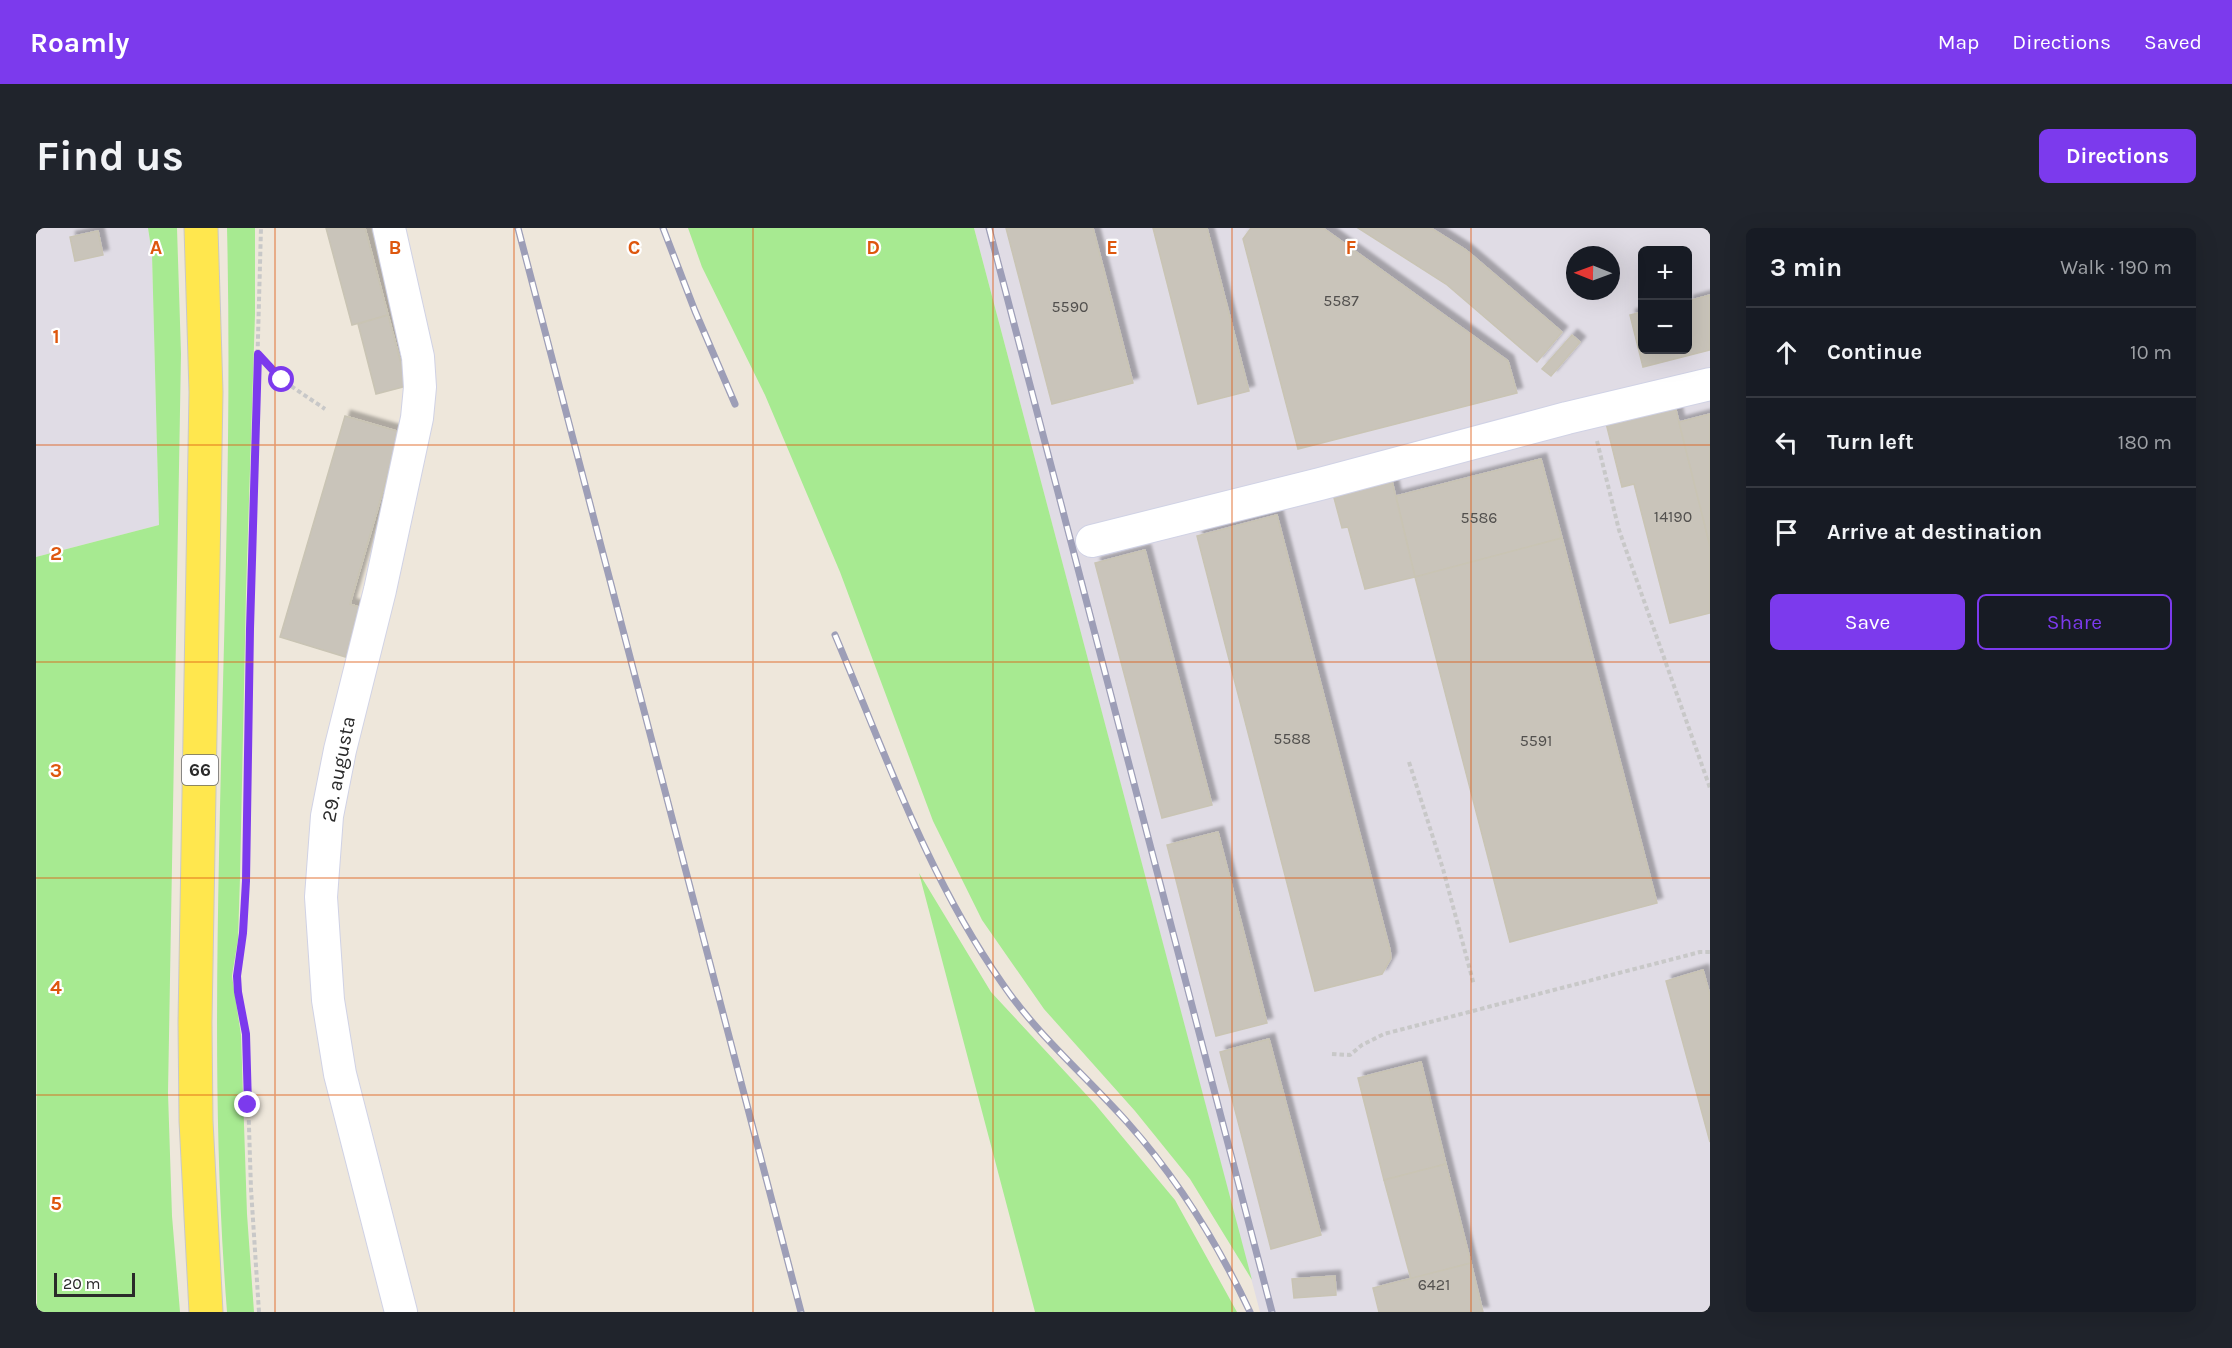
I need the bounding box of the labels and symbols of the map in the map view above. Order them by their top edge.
text: A [150,236,163,259]
text: B [389,236,401,259]
text: C [628,236,640,259]
text: D [866,236,880,259]
text: E [1106,236,1118,259]
text: F [1346,236,1357,259]
north arrow [1566,246,1620,300]
house number: 5587 [1323,291,1359,310]
house number: 5590 [1052,297,1088,316]
text: 1 [52,325,60,348]
route start [268,366,294,392]
house number: 14190 [1654,507,1692,526]
house number: 5586 [1460,508,1498,527]
text: 2 [50,542,62,565]
street label: 29. augusta [317,714,360,824]
house number: 5588 [1273,729,1311,748]
house number: 5591 [1520,731,1552,750]
road number: 66 [182,755,218,785]
text: 3 [50,759,62,782]
text: 4 [50,976,62,999]
route end [234,1091,260,1117]
text: 5 [50,1192,62,1215]
scale bar [54,1270,135,1298]
house number: 6421 [1418,1275,1450,1294]

